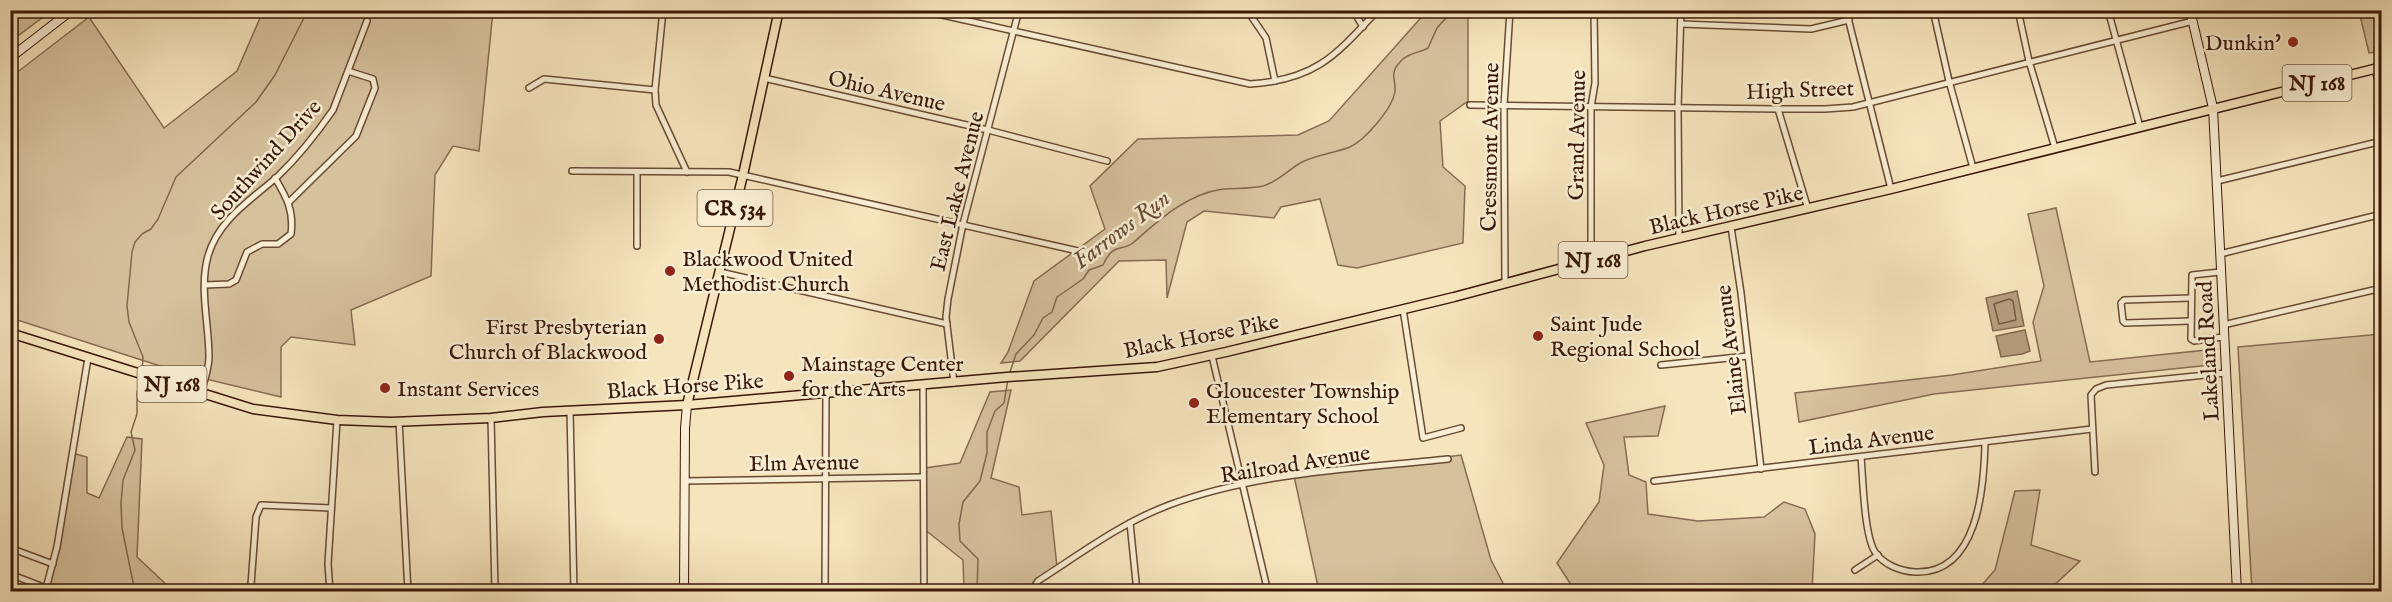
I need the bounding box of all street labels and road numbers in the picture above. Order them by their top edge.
street label: Cressmont Avenue [1476,62,1506,232]
street label: Ohio Avenue [825,65,948,119]
road number: NJ 168 [2282,65,2352,101]
street label: Grand Avenue [1563,70,1593,201]
street label: High Street [1746,75,1855,107]
street label: Southwind Drive [205,94,328,227]
street label: East Lake Avenue [925,109,991,274]
street label: Black Horse Pike [1647,180,1806,242]
road number: CR 534 [698,190,772,226]
road number: NJ 168 [1558,242,1628,278]
street label: Lakeland Road [2191,280,2227,422]
street label: Elaine Avenue [1710,283,1754,416]
street label: Black Horse Pike [1121,308,1281,366]
road number: NJ 168 [138,366,207,402]
street label: Black Horse Pike [606,368,765,406]
street label: Linda Avenue [1807,419,1936,463]
street label: Railroad Avenue [1218,439,1372,491]
street label: Elm Avenue [749,449,859,479]

